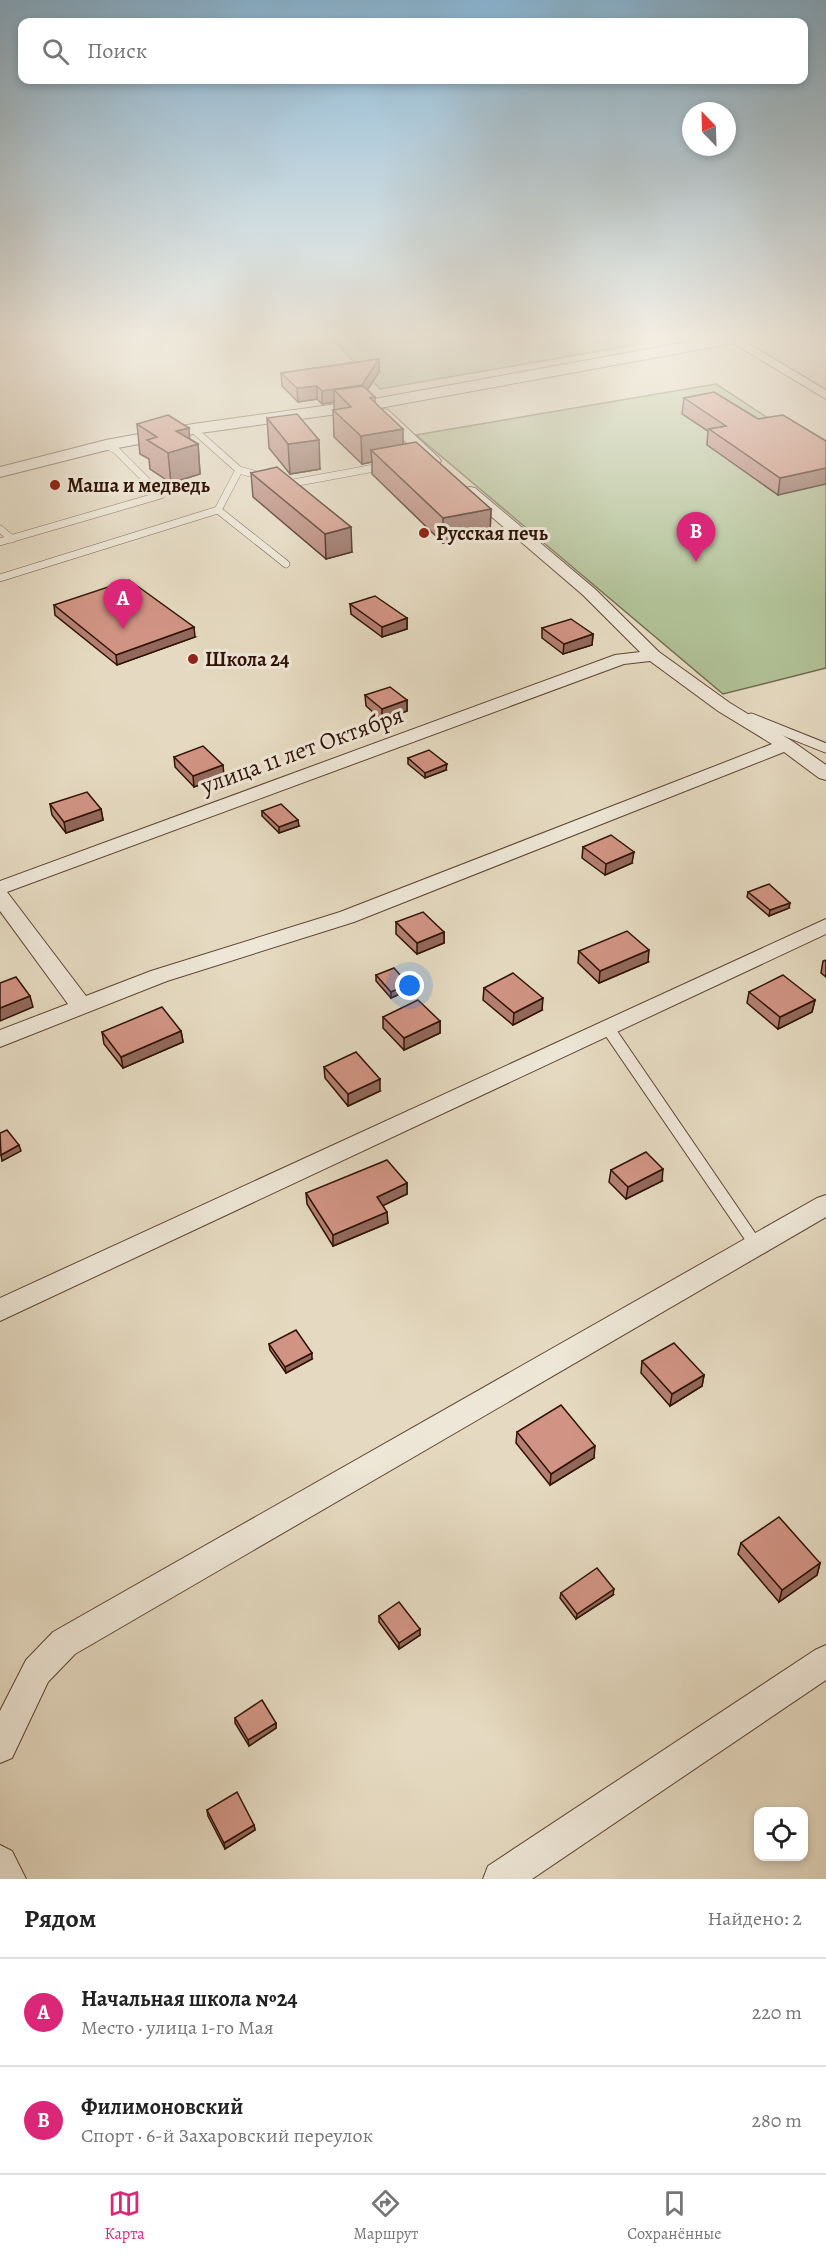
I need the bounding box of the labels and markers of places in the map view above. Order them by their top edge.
place label: Маша и медведь [67,472,210,499]
marker: Маша и медведь [48,478,62,492]
pin: B [676,512,716,562]
place label: Русская печь [436,520,548,547]
marker: Русская печь [417,526,431,540]
pin: A [104,580,142,629]
place label: Школа 24 [205,646,290,673]
marker: Школа 24 [186,652,200,666]

